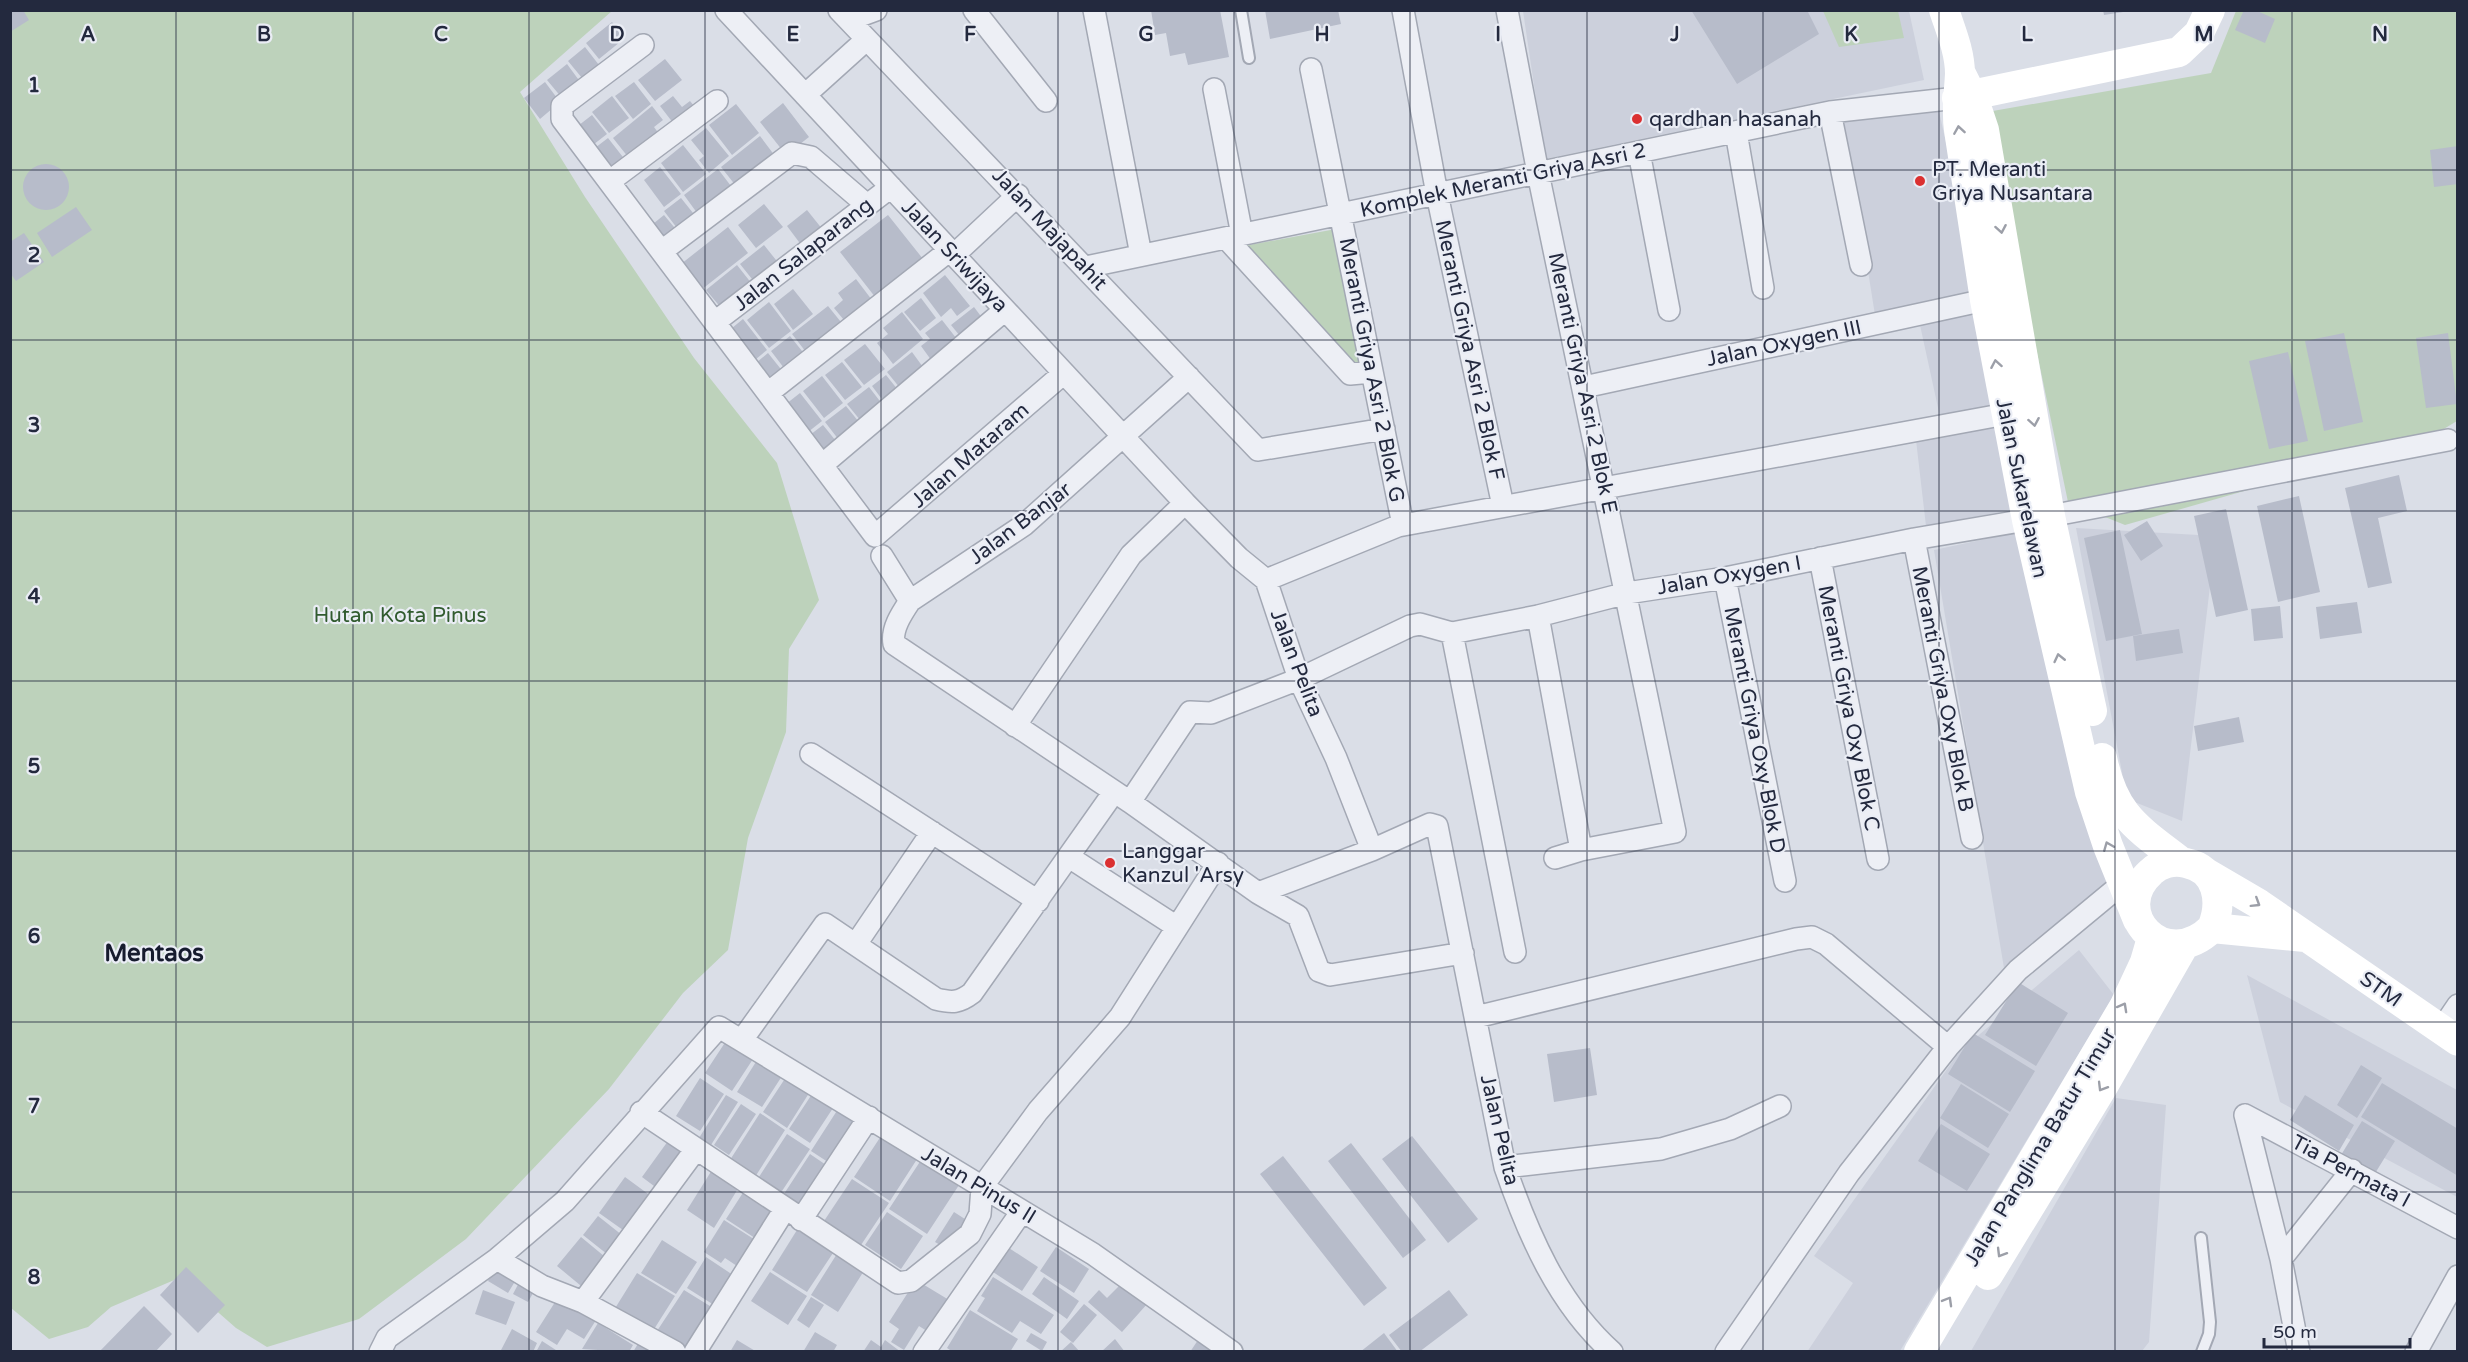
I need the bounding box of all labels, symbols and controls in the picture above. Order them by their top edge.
text: A [81,23,96,47]
text: B [257,23,271,47]
text: C [434,23,448,47]
text: D [609,23,625,47]
text: E [787,23,800,47]
text: F [964,23,976,47]
text: G [1138,23,1154,47]
text: H [1314,23,1330,47]
text: I [1495,23,1501,47]
text: J [1669,23,1680,47]
text: K [1844,23,1858,47]
text: L [2021,23,2033,47]
text: M [2194,23,2214,47]
text: N [2372,23,2388,47]
text: 1 [28,74,40,98]
place label: qardhan hasanah [1649,107,1822,132]
marker: qardhan hasanah [1630,112,1644,126]
one-way arrow [1953,126,1966,136]
street label: Komplek Meranti Griya Asri 2 [1358,138,1648,223]
place label: PT. Meranti Griya Nusantara [1932,157,2093,206]
street label: Jalan Majapahit [987,163,1112,295]
marker: PT. Meranti Griya Nusantara [1913,174,1927,188]
street label: Jalan Salaparang [729,192,878,316]
street label: Jalan Sriwijaya [896,195,1013,318]
street label: Meranti Griya Asri 2 Blok F [1430,218,1509,483]
one-way arrow [1994,224,2007,234]
street label: Meranti Griya Asri 2 Blok G [1334,236,1409,504]
text: 2 [28,244,40,268]
street label: Meranti Griya Asri 2 Blok E [1543,250,1622,516]
street label: Jalan Oxygen III [1704,315,1864,372]
one-way arrow [1991,360,2003,369]
street label: Jalan Sukarelawan [1990,396,2053,580]
street label: Jalan Mataram [906,398,1034,513]
text: 3 [28,414,40,438]
one-way arrow [2027,416,2040,426]
street label: Jalan Banjar [964,477,1076,570]
street label: Jalan Oxygen I [1655,551,1803,600]
street label: Meranti Griya Oxy Blok B [1906,564,1979,814]
street label: Meranti Griya Oxy Blok C [1812,583,1885,833]
text: 4 [28,585,41,609]
park label: Hutan Kota Pinus [313,603,487,628]
street label: Meranti Griya Oxy Blok D [1718,605,1791,856]
street label: Jalan Pelita [1265,606,1328,720]
one-way arrow [2053,653,2066,663]
text: 5 [28,755,40,779]
place label: Langgar Kanzul 'Arsy [1122,839,1244,888]
one-way arrow [2103,841,2115,852]
marker: Langgar Kanzul 'Arsy [1103,856,1117,870]
one-way arrow [2250,895,2260,907]
text: 6 [28,925,40,949]
district label: Mentaos [104,939,204,968]
street label: STM [2355,966,2406,1013]
one-way arrow [2116,1003,2127,1013]
street label: Jalan Panglima Batur Timur [1959,1024,2122,1271]
street label: Jalan Pelita [1475,1072,1524,1188]
one-way arrow [2098,1081,2110,1091]
text: 7 [28,1095,40,1119]
street label: Tia Permata I [2287,1130,2414,1213]
street label: Jalan Pinus II [917,1141,1040,1229]
one-way arrow [1996,1247,2008,1257]
text: 8 [28,1266,40,1290]
one-way arrow [1941,1297,1953,1307]
scale bar [2264,1311,2410,1349]
text: 50 m [2273,1321,2317,1343]

